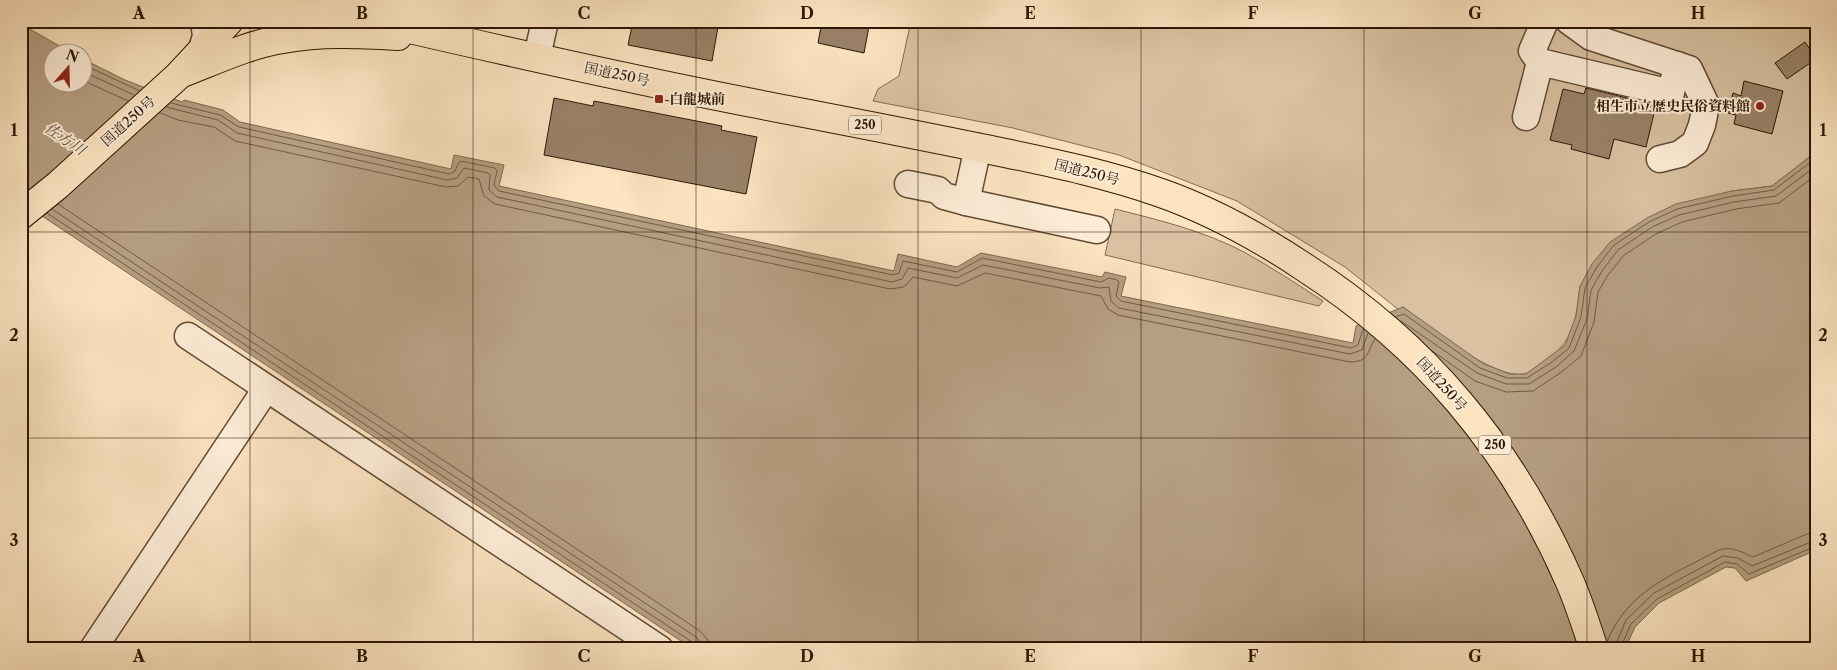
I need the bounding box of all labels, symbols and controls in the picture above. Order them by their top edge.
text: A [132,3,146,23]
text: B [356,3,368,23]
text: C [578,3,590,23]
text: D [800,3,814,23]
text: E [1024,3,1036,23]
text: F [1248,3,1259,23]
text: G [1468,3,1482,23]
text: H [1691,3,1705,23]
north arrow [42,42,92,92]
text: N [64,45,81,66]
street label: 国道250号 [583,58,651,90]
place label: 白龍城前 [669,90,725,108]
street label: 国道250号 [97,92,159,150]
marker: 白龍城前 [653,93,665,105]
place label: 相生市立歴史民俗資料館 [1596,97,1750,115]
marker: 相生市立歴史民俗資料館 [1754,100,1766,112]
road number: 250 [849,116,881,134]
water label: 佐方川 [41,118,91,160]
text: 1 [10,120,18,140]
text: 1 [1819,120,1827,140]
street label: 国道250号 [1053,155,1121,189]
text: 2 [9,325,19,345]
text: 2 [1818,325,1828,345]
street label: 国道250号 [1413,353,1471,415]
road number: 250 [1479,436,1511,454]
text: 3 [9,530,19,550]
text: 3 [1818,530,1828,550]
text: A [132,646,146,666]
text: B [356,646,368,666]
text: C [578,646,590,666]
text: D [800,646,814,666]
text: E [1024,646,1036,666]
text: F [1248,646,1259,666]
text: G [1468,646,1482,666]
text: H [1691,646,1705,666]

